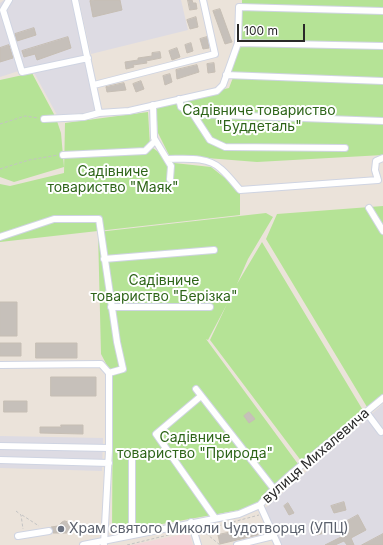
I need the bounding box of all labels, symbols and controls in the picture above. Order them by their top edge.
scale bar [239,16,307,42]
text: 100 m [244,23,278,38]
park label: Садівниче товариство "Буддеталь" [182,103,336,136]
park label: Садівниче товариство "Маяк" [47,164,179,196]
park label: Садівниче товариство "Берізка" [91,273,237,306]
street label: вулиця Михалевича [259,405,373,507]
park label: Садівниче товариство "Природа" [117,430,273,462]
place label: Храм святого Миколи Чудотворця (УПЦ) [69,521,349,537]
marker: Храм святого Миколи Чудотворця (УПЦ) [56,524,66,534]

